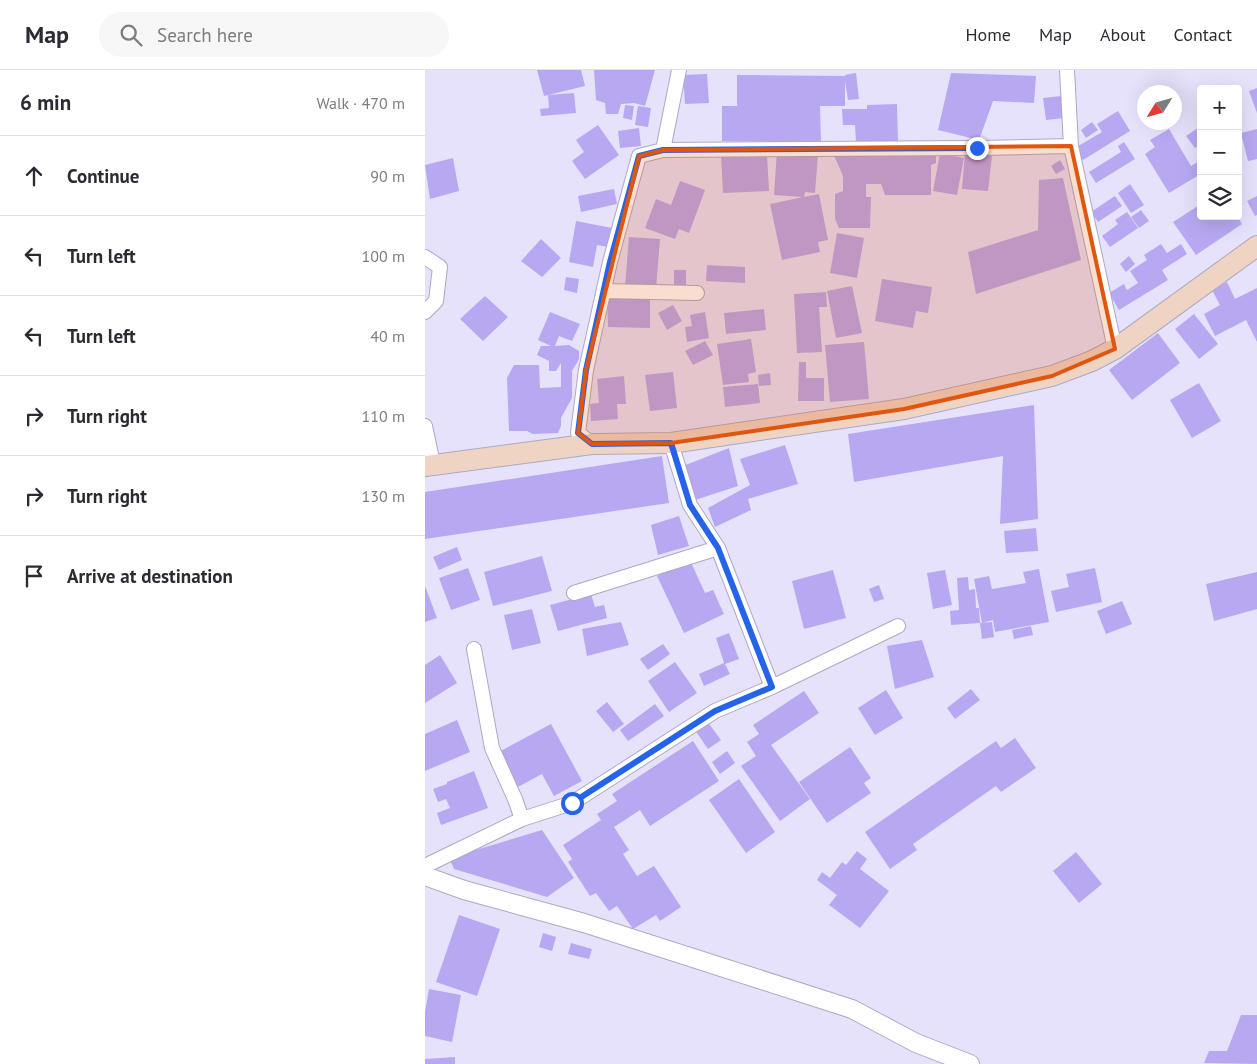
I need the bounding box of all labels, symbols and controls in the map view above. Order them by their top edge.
search box [99,12,449,57]
text: Map [25,19,69,50]
icon: search [117,21,145,49]
text: Search here [157,23,253,47]
text: Home [965,23,1011,46]
text: Map [1039,23,1072,46]
text: About [1100,23,1146,46]
text: Contact [1174,23,1232,46]
north arrow [1137,85,1182,130]
map controls [1197,85,1242,220]
button: + [1197,85,1242,130]
text: 6 min [20,89,71,116]
text: Walk · 470 m [316,93,405,113]
button: − [1197,130,1242,175]
route end [966,137,989,160]
icon: ahead [20,162,48,190]
text: Continue [67,164,139,188]
text: 90 m [370,166,405,186]
button: layers [1197,175,1242,220]
icon: left [20,242,48,270]
text: Turn left [67,244,136,268]
text: 100 m [362,246,405,266]
icon: left [20,322,48,350]
text: Turn left [67,324,136,348]
text: 40 m [370,326,405,346]
icon: right [20,402,48,430]
text: Turn right [67,404,147,428]
text: 110 m [362,406,405,426]
icon: right [20,482,48,510]
text: Turn right [67,484,147,508]
text: 130 m [362,486,405,506]
icon: arrive [20,562,48,590]
text: Arrive at destination [67,564,233,588]
route start [561,792,584,815]

